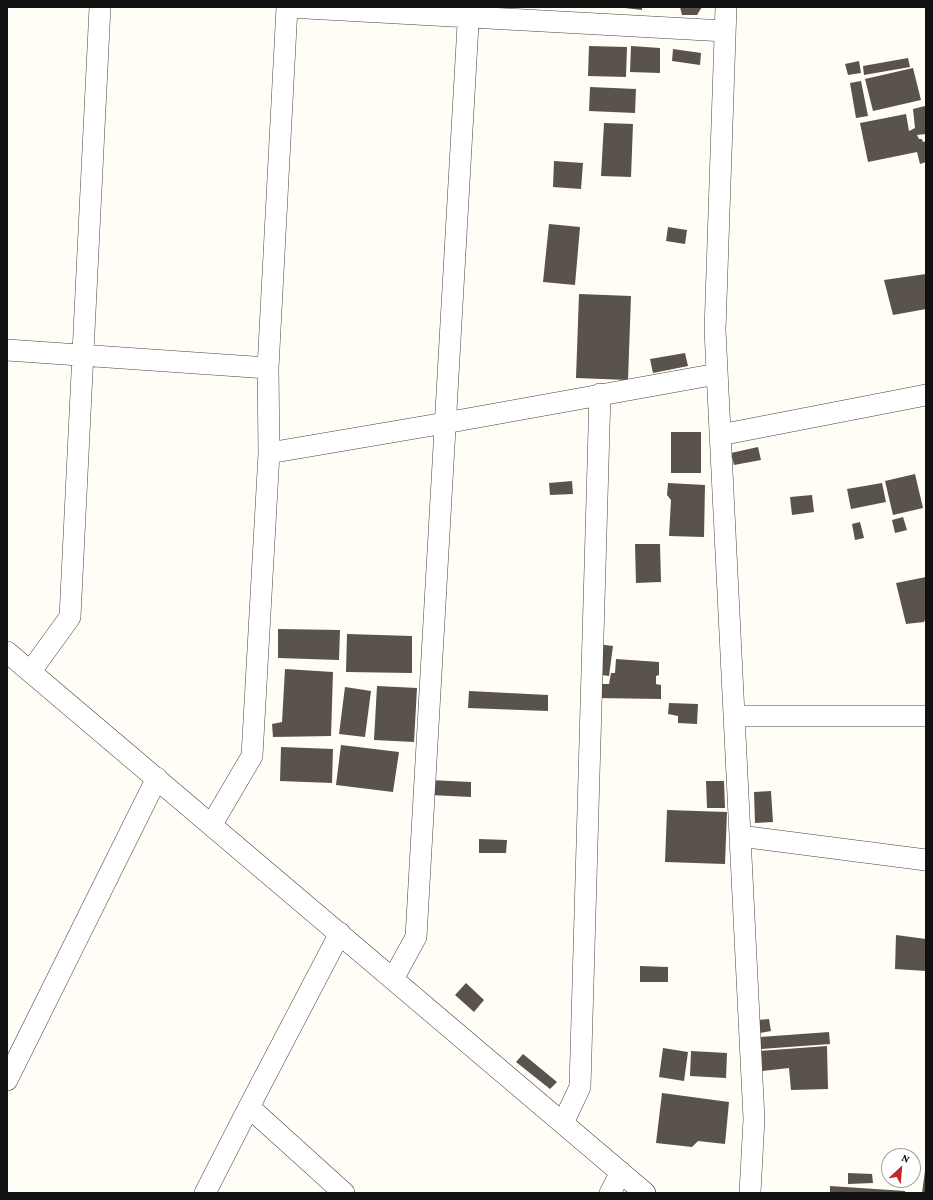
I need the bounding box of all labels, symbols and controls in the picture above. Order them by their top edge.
north arrow [881,1148,921,1188]
text: N [900,1151,912,1165]

